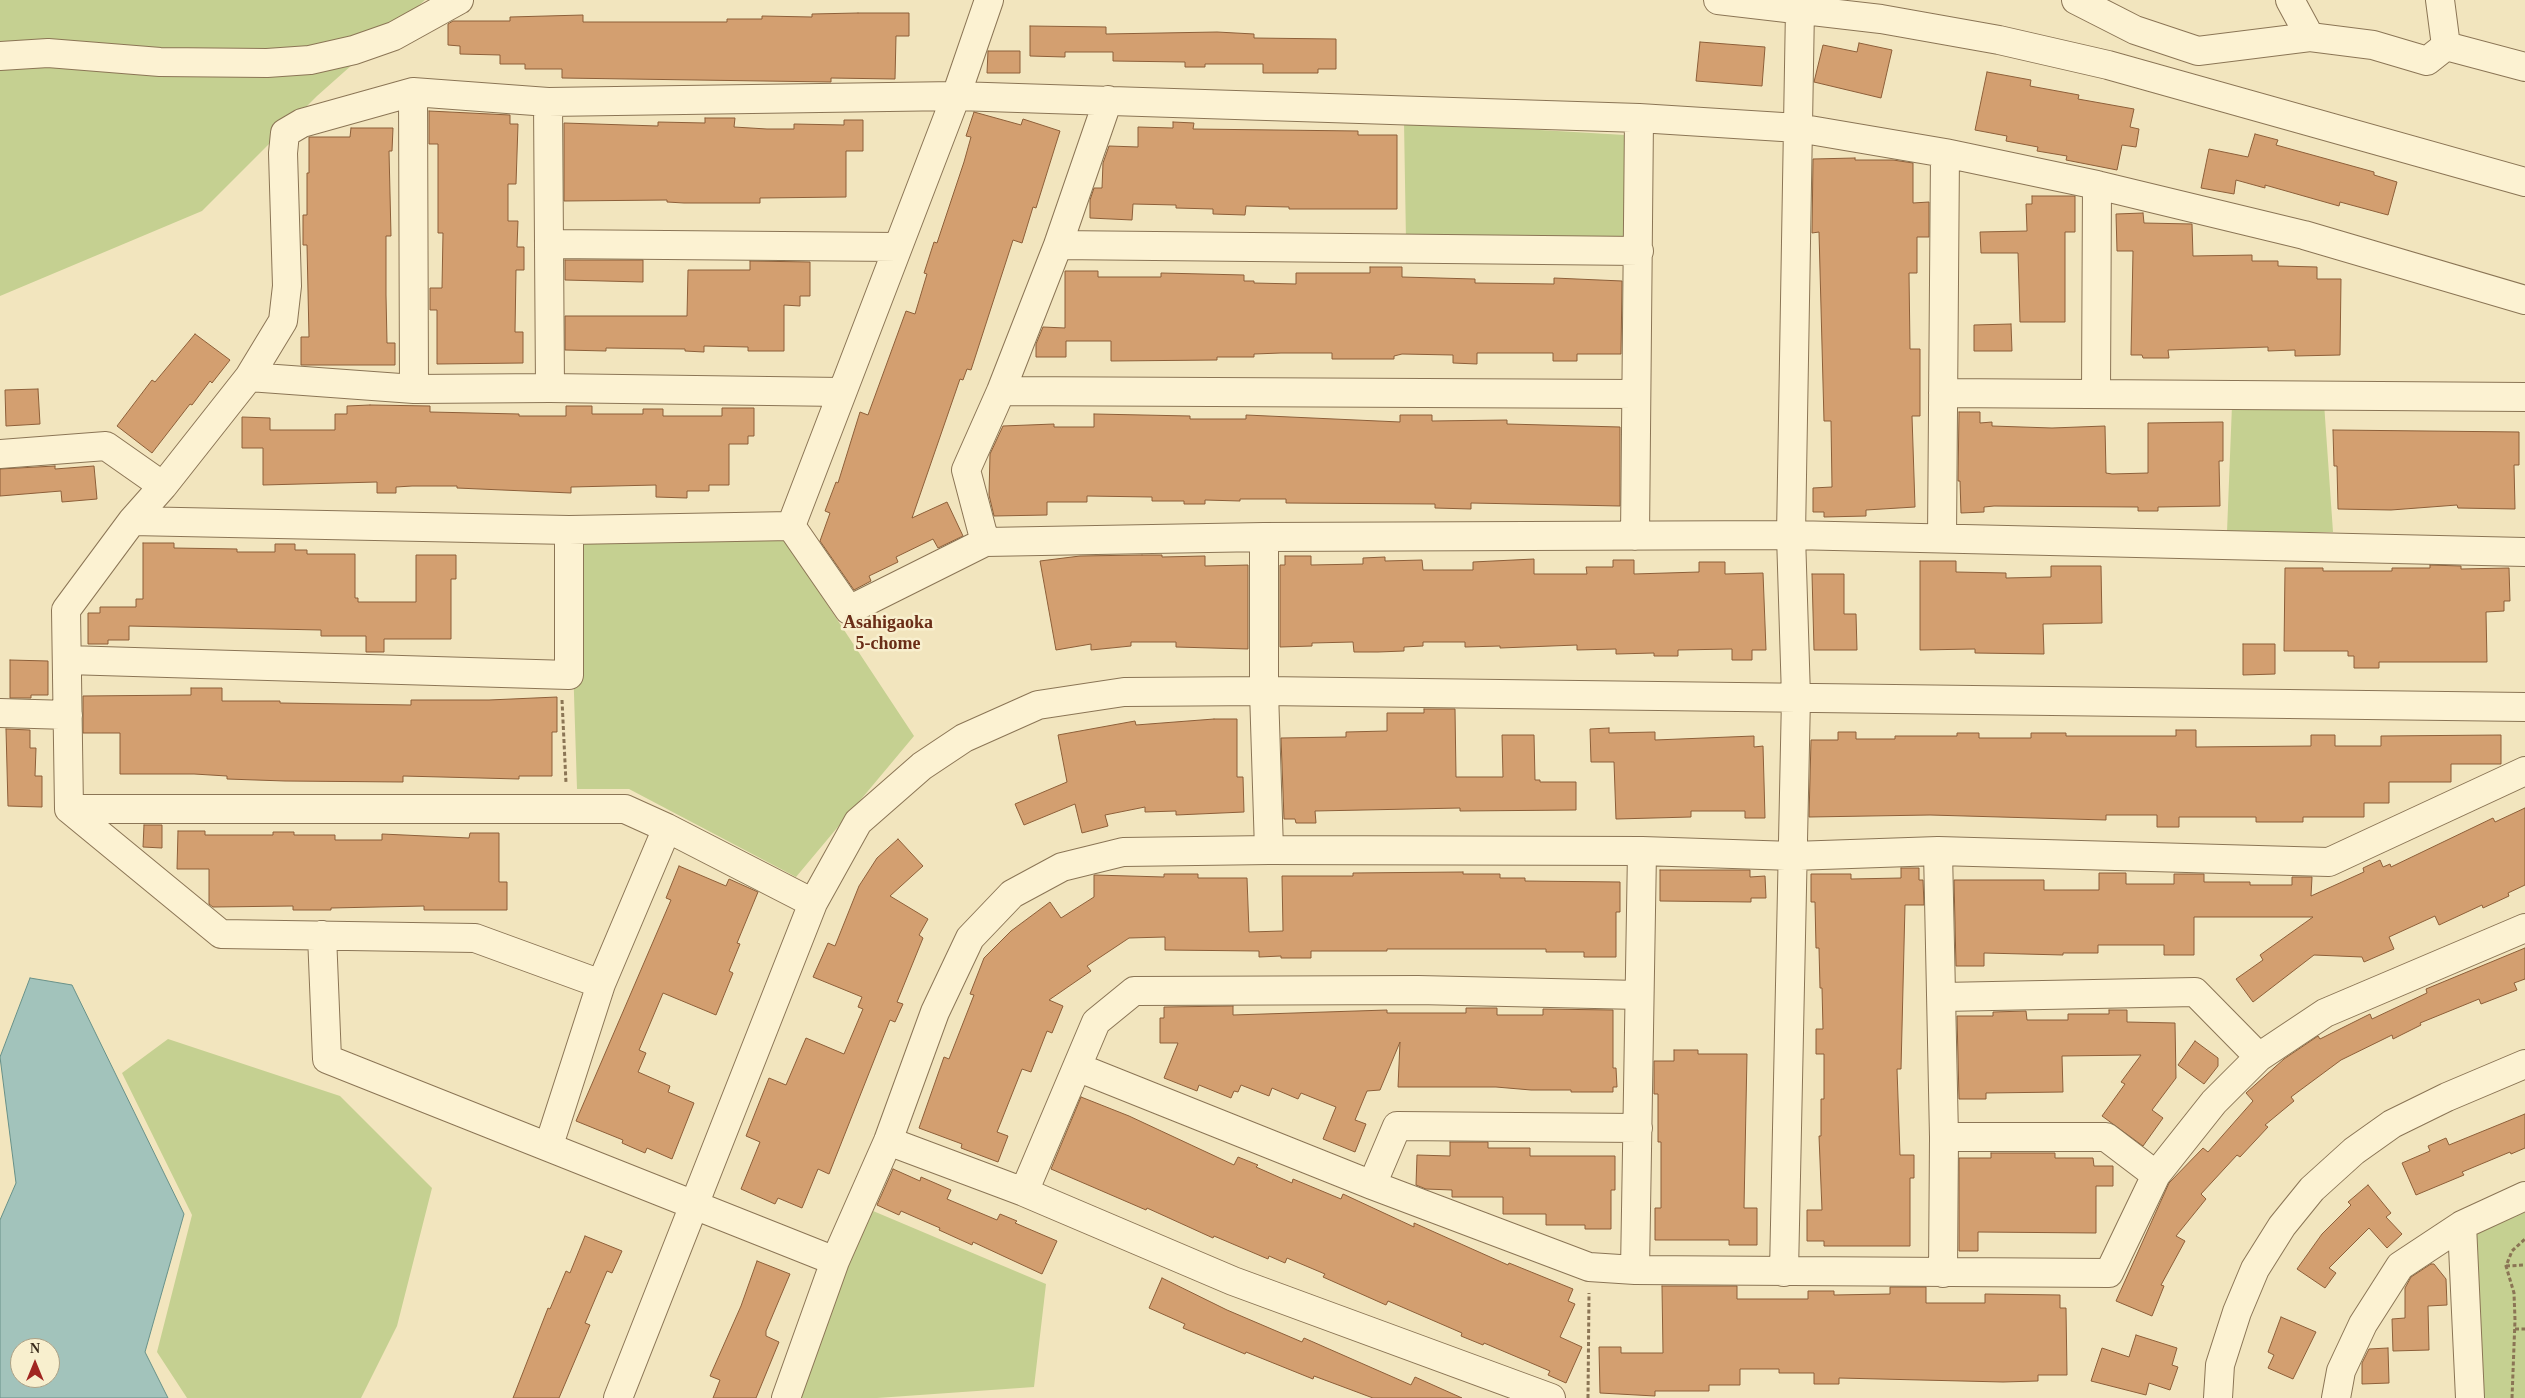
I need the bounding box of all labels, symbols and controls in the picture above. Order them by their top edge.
district label: Asahigaoka 5-chome [837,612,939,654]
north arrow [10,1338,60,1388]
text: N [30,1341,40,1356]

